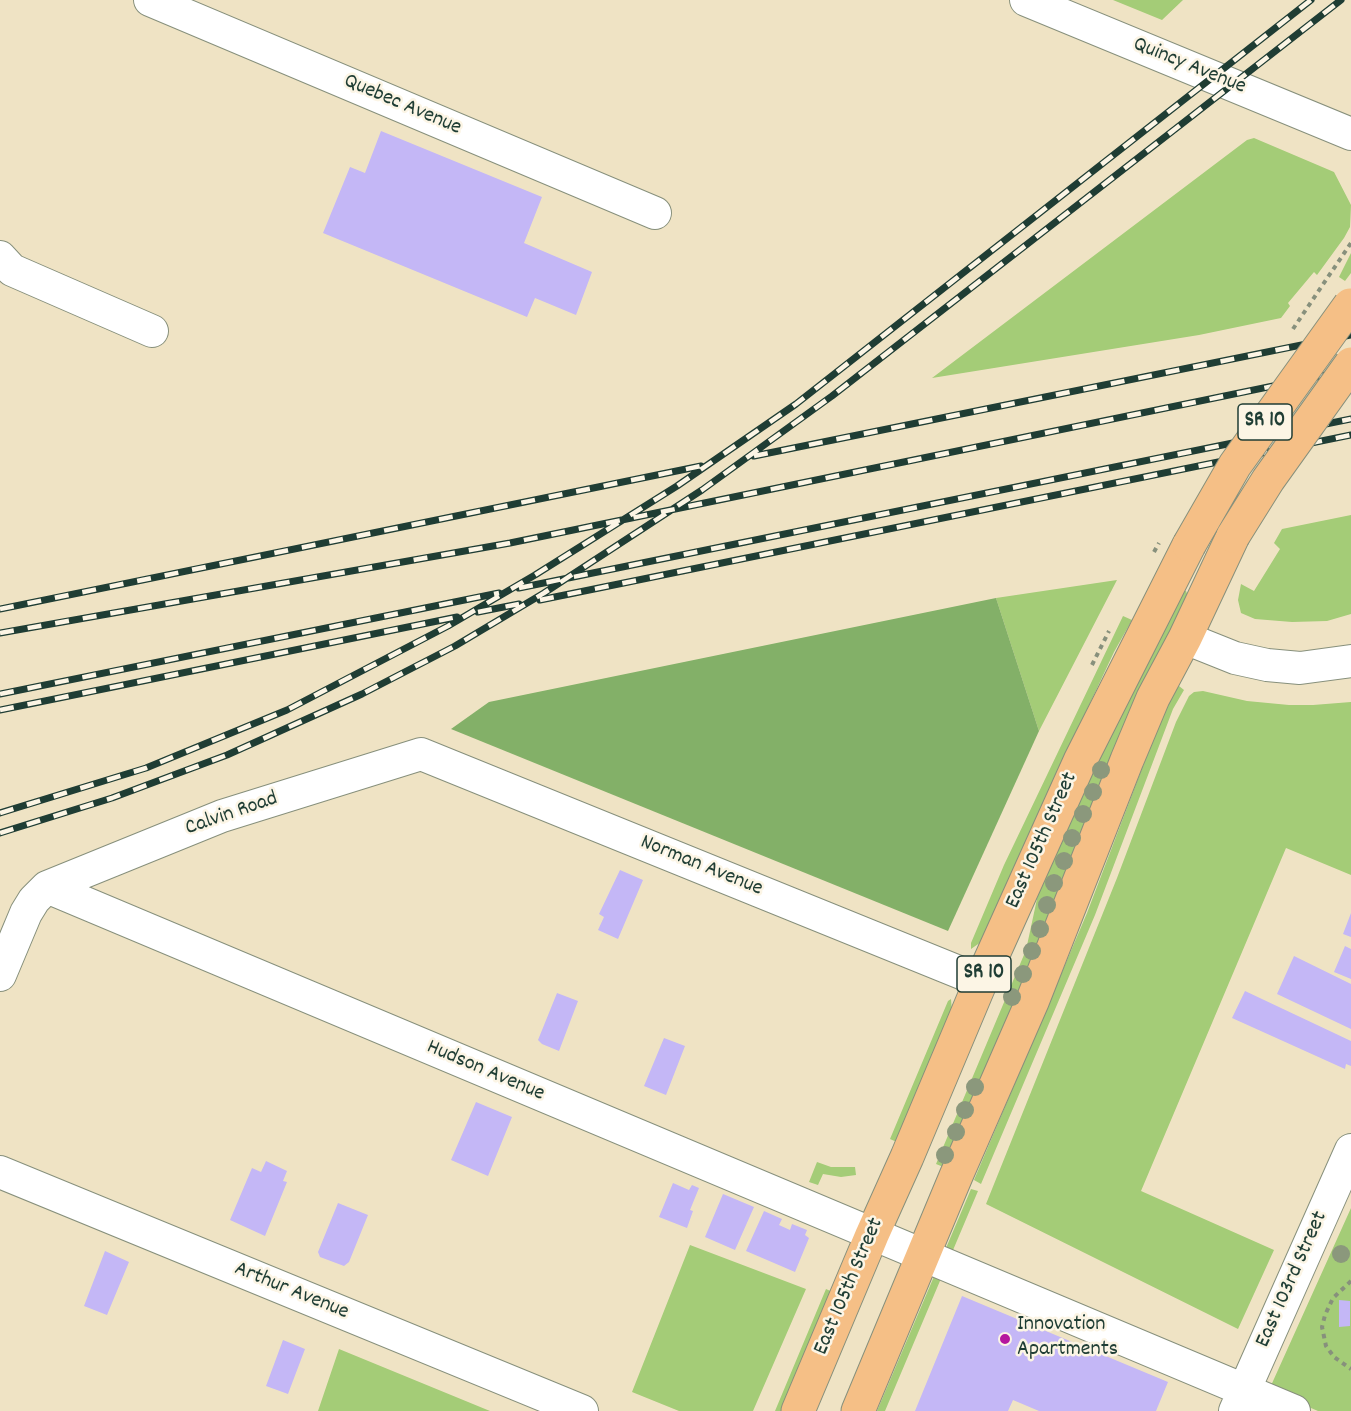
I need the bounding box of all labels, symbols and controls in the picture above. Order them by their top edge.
street label: Quincy Avenue [1129,32,1249,102]
street label: Quebec Avenue [339,69,465,143]
road number: SR 10 [1238,404,1292,440]
street label: East 105th Street [1001,769,1085,913]
street label: Calvin Road [182,787,282,843]
street label: Norman Avenue [636,830,766,904]
road number: SR 10 [957,956,1011,992]
street label: Hudson Avenue [422,1035,548,1109]
street label: East 103rd Street [1251,1208,1335,1352]
street label: East 105th Street [809,1214,891,1360]
street label: Arthur Avenue [230,1257,352,1327]
place label: Innovation Apartments [1017,1313,1118,1364]
marker: Innovation Apartments [998,1332,1012,1346]

